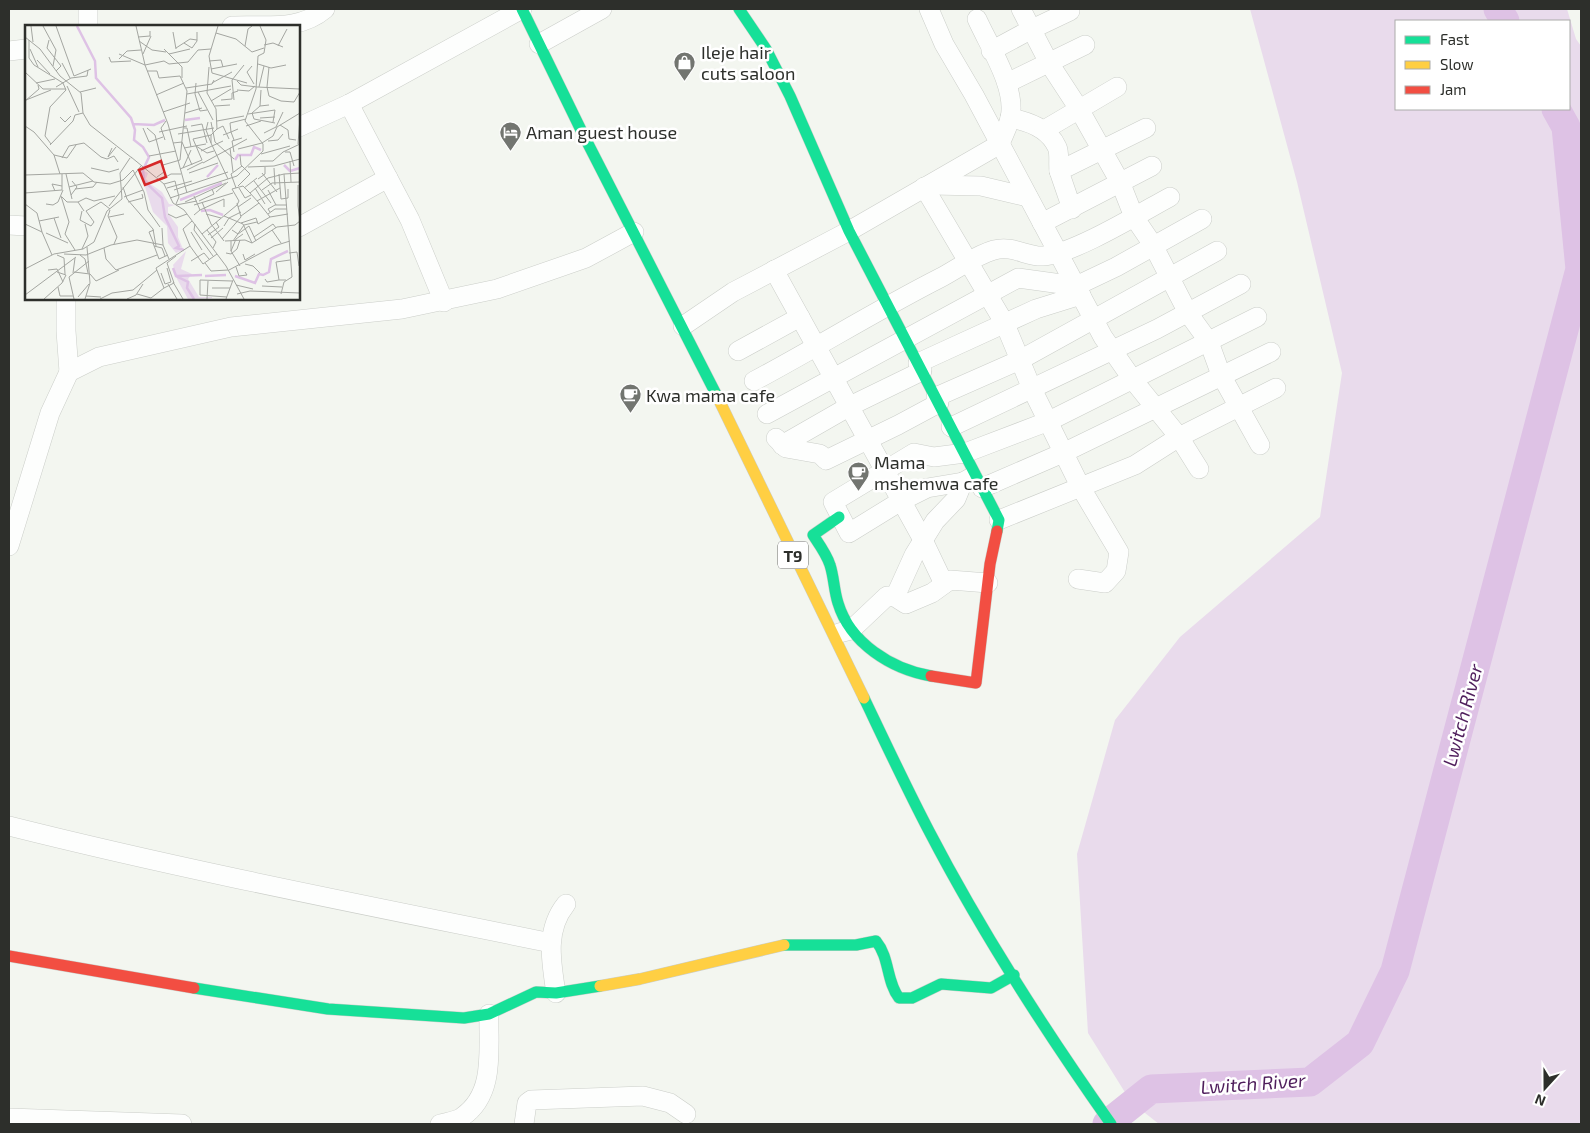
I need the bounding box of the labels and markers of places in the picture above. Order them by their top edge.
place label: Ileje hair cuts saloon [701,41,795,84]
shop icon: Ileje hair cuts saloon [673,50,697,81]
hotel icon: Aman guest house [498,120,522,151]
place label: Aman guest house [526,121,677,143]
cafe icon: Kwa mama cafe [618,383,642,414]
place label: Kwa mama cafe [646,384,775,406]
place label: Mama mshemwa cafe [874,451,999,494]
cafe icon: Mama mshemwa cafe [846,460,870,491]

